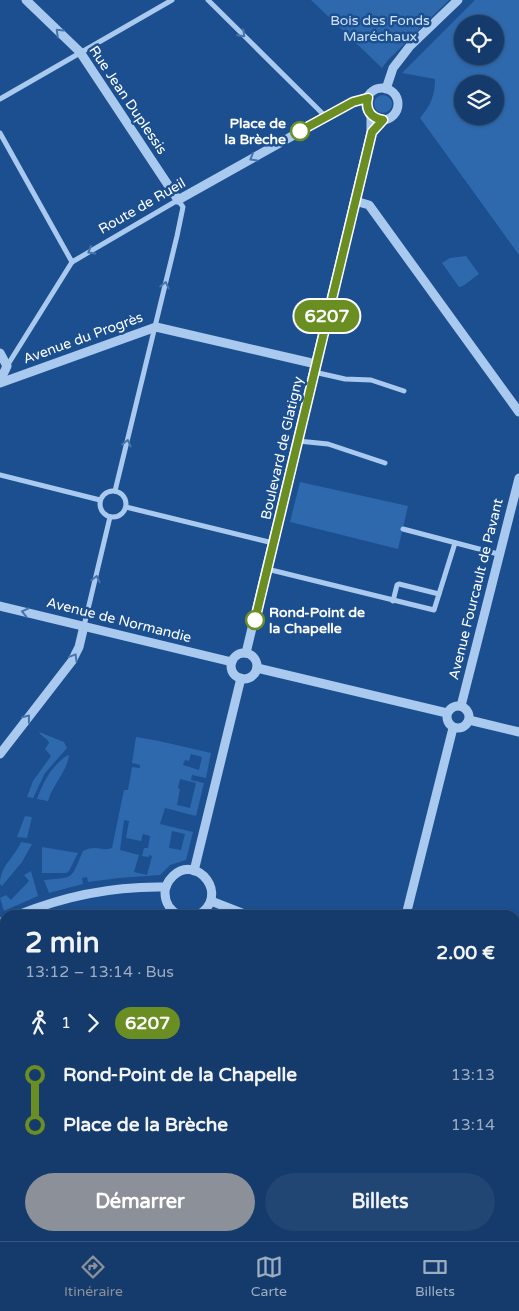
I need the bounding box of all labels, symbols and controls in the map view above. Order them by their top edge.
park label: Bois des Fonds Maréchaux [330,12,430,45]
map controls [454,15,504,125]
button: locate [454,15,504,65]
one-way arrow [237,28,246,37]
one-way arrow [56,29,65,38]
street label: Rue Jean Duplessis [85,42,171,158]
button: layers [454,75,504,125]
place label: Place de la Brèche [224,115,286,148]
marker: Place de la Brèche [290,121,310,141]
one-way arrow [249,152,258,162]
street label: Route de Rueil [95,174,189,238]
one-way arrow [88,245,97,255]
one-way arrow [159,281,170,290]
line badge: 6207 [292,300,362,332]
text: 6207 [304,305,350,327]
street label: Avenue du Progrès [21,308,146,368]
street label: Boulevard de Glatigny [257,374,307,521]
one-way arrow [121,439,132,448]
street label: Avenue Fourcault de Pavant [445,496,507,681]
one-way arrow [90,574,101,583]
street label: Avenue de Normandie [45,594,193,646]
place label: Rond-Point de la Chapelle [269,604,365,637]
one-way arrow [21,607,30,618]
marker: Rond-Point de la Chapelle [245,610,265,630]
one-way arrow [67,653,77,662]
one-way arrow [22,715,31,724]
text: 2 min [25,926,100,960]
text: 2.00 € [436,942,495,964]
text: 13:12 – 13:14 · Bus [25,962,174,982]
icon: walk [25,1009,53,1037]
icon: forward [79,1009,107,1037]
text: 6207 [125,1012,170,1034]
text: 1 [61,1013,71,1033]
text: Rond-Point de la Chapelle [63,1064,297,1086]
text: 13:13 [451,1065,495,1085]
text: Place de la Brèche [63,1114,228,1136]
text: 13:14 [451,1115,495,1135]
button: Démarrer [25,1173,255,1231]
button: Billets [265,1173,495,1231]
tab: Itinéraire [64,1253,123,1300]
tab: Carte [251,1253,287,1300]
tab: Billets [415,1253,455,1300]

